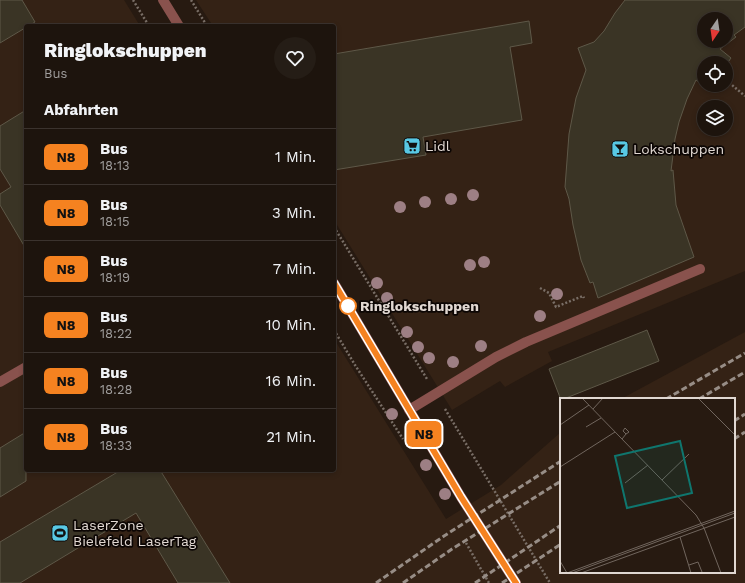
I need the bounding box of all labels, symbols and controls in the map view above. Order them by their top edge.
north arrow [697,12,733,48]
map controls [697,12,733,136]
button: heart [274,37,316,79]
text: Ringlokschuppen [44,39,206,62]
button: locate [697,56,733,92]
text: Bus [44,66,67,81]
button: layers [697,100,733,136]
text: Abfahrten [44,101,118,119]
supermarket icon: Lidl [402,136,422,156]
place label: Lidl [425,138,451,154]
bar icon: Lokschuppen [610,139,630,159]
text: Bus [100,140,128,158]
place label: Lokschuppen [633,141,724,157]
text: 1 Min. [275,148,316,166]
text: N8 [56,149,76,165]
text: 18:13 [100,158,130,173]
text: Bus [100,196,128,214]
text: 3 Min. [272,204,316,222]
text: N8 [56,205,76,221]
text: 18:15 [100,214,130,229]
text: Bus [100,252,128,270]
text: 7 Min. [273,260,316,278]
text: N8 [56,261,76,277]
text: 18:19 [100,270,130,285]
marker: Ringlokschuppen [339,297,357,315]
place label: Ringlokschuppen [360,298,479,314]
text: Bus [100,308,128,326]
text: 10 Min. [266,316,316,334]
text: N8 [56,317,76,333]
text: 18:22 [100,326,132,341]
text: Bus [100,364,128,382]
text: 16 Min. [266,372,316,390]
text: N8 [56,373,76,389]
text: 18:28 [100,382,133,397]
inset map [560,398,735,573]
text: Bus [100,420,128,438]
line badge: N8 [406,421,442,447]
text: N8 [414,426,434,442]
text: 21 Min. [266,428,316,446]
text: N8 [56,429,76,445]
text: 18:33 [100,438,132,453]
place label: LaserZone Bielefeld LaserTag [73,517,197,549]
sports icon: LaserZone Bielefeld LaserTag [50,523,70,543]

